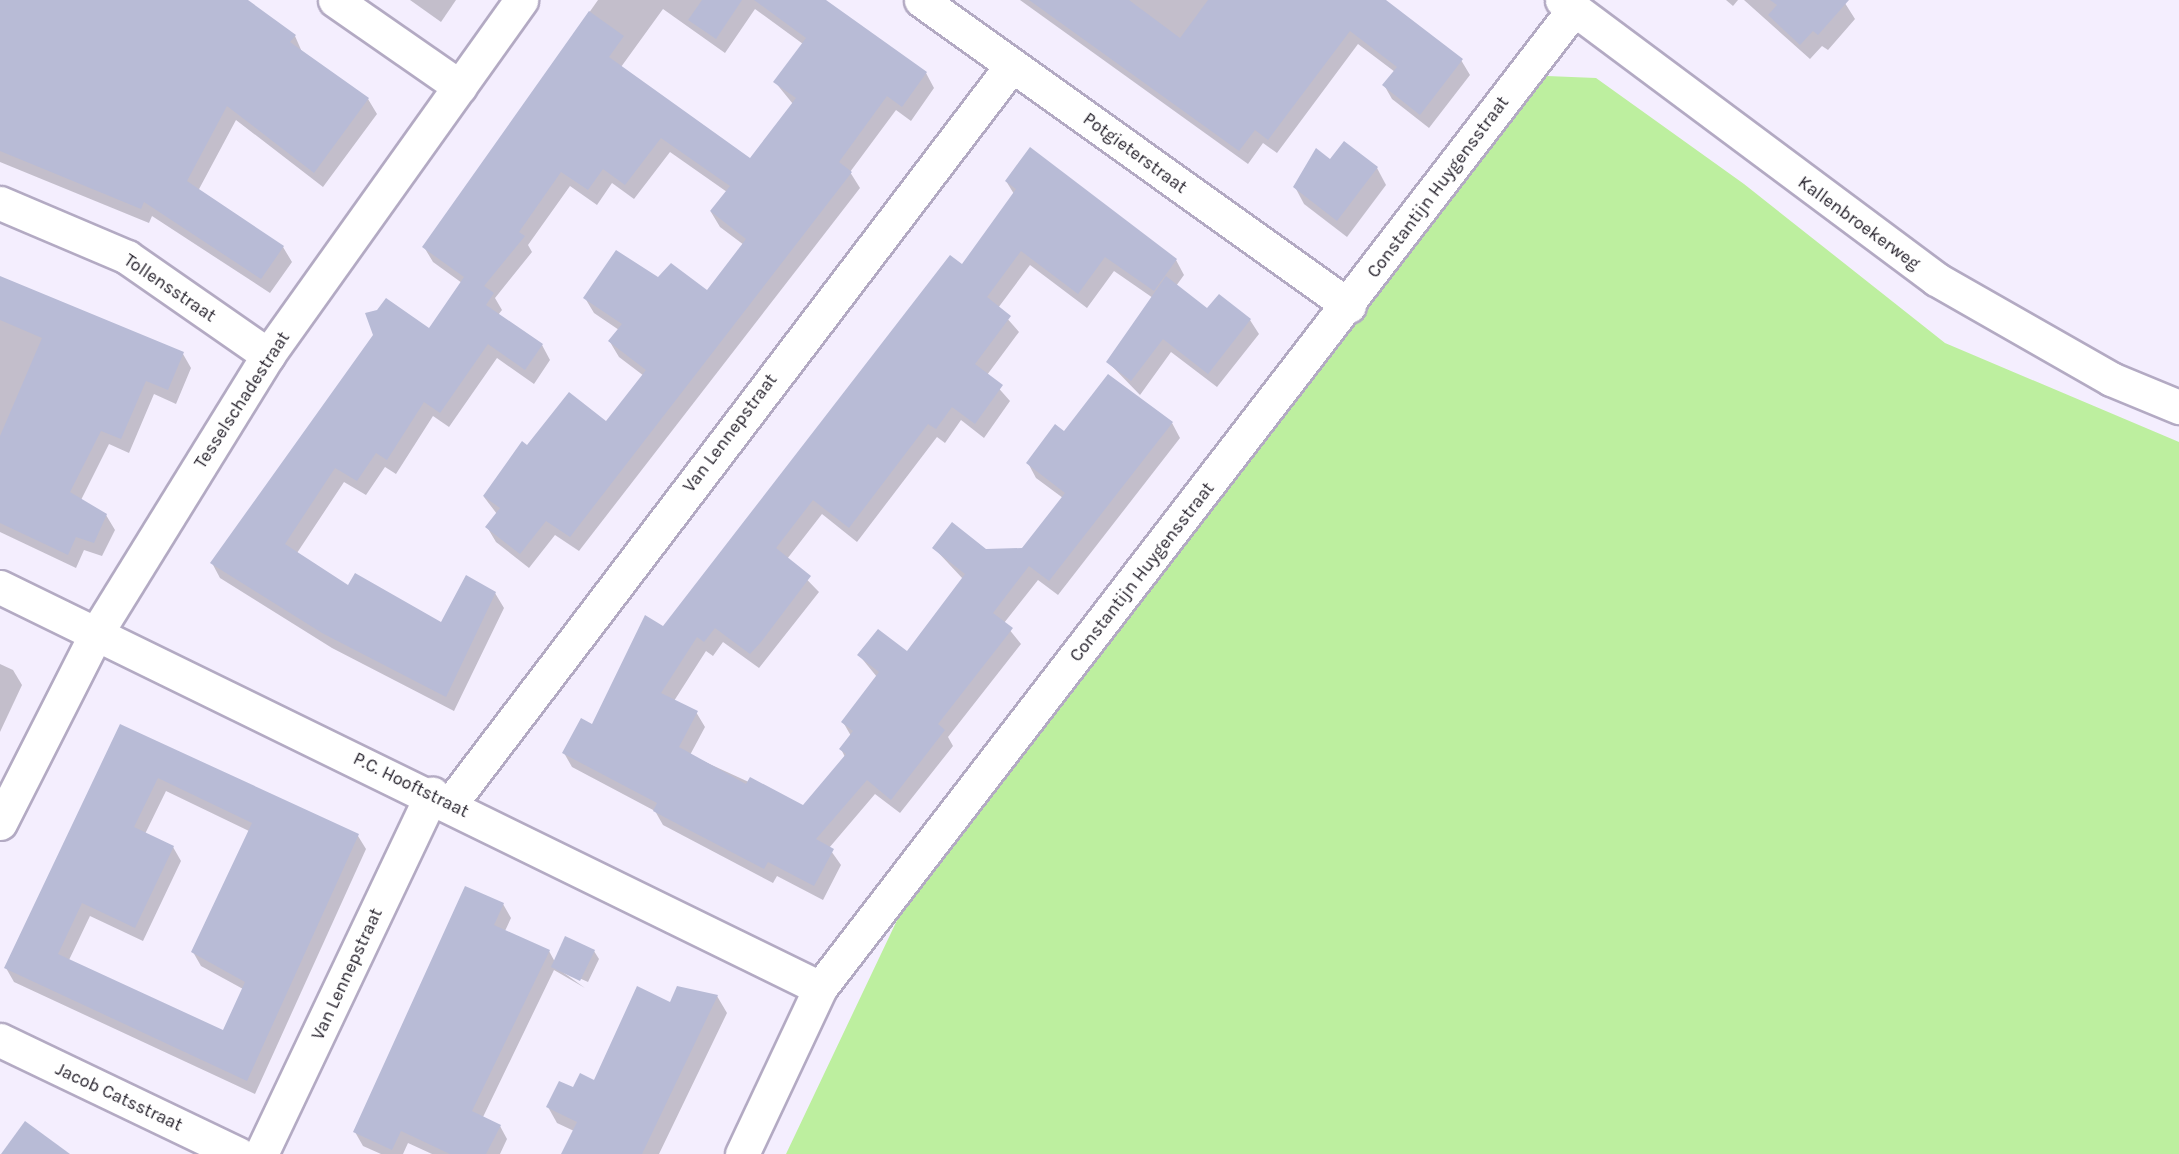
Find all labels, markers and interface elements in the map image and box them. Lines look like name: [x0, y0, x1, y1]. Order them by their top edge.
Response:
street label: Constantijn Huygensstraat: [1363, 92, 1513, 282]
street label: Potgieterstraat: [1079, 108, 1191, 198]
street label: Kallenbroekerweg: [1794, 171, 1924, 275]
street label: Tollensstraat: [120, 249, 220, 327]
street label: Tesselschadestraat: [190, 328, 294, 472]
street label: Van Lennepstraat: [678, 369, 782, 497]
street label: Constantijn Huygensstraat: [1065, 478, 1219, 666]
street label: P.C. Hooftstraat: [350, 748, 472, 822]
street label: Van Lennepstraat: [307, 905, 387, 1043]
street label: Jacob Catsstraat: [52, 1058, 186, 1136]

